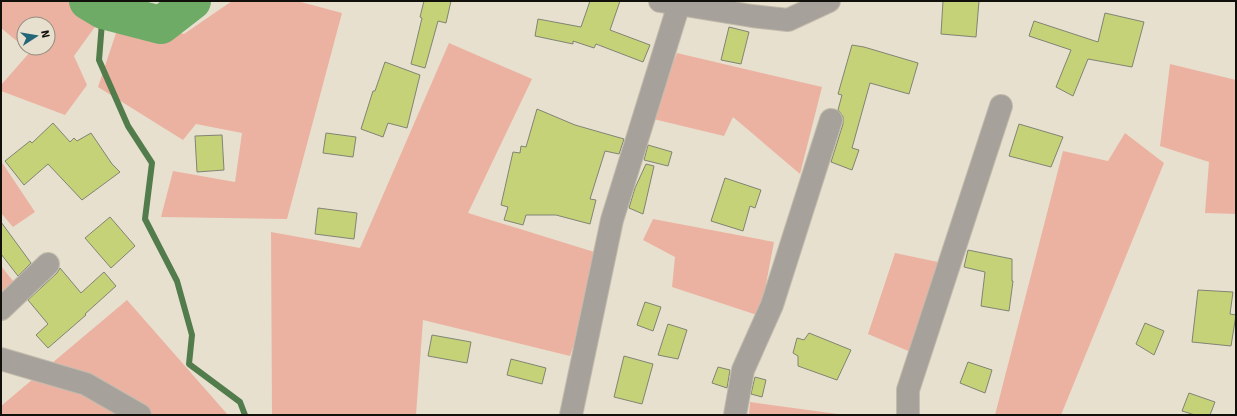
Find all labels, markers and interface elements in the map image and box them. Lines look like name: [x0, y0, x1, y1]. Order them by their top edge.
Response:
north arrow: [16, 16, 56, 56]
text: N: [38, 29, 52, 39]

